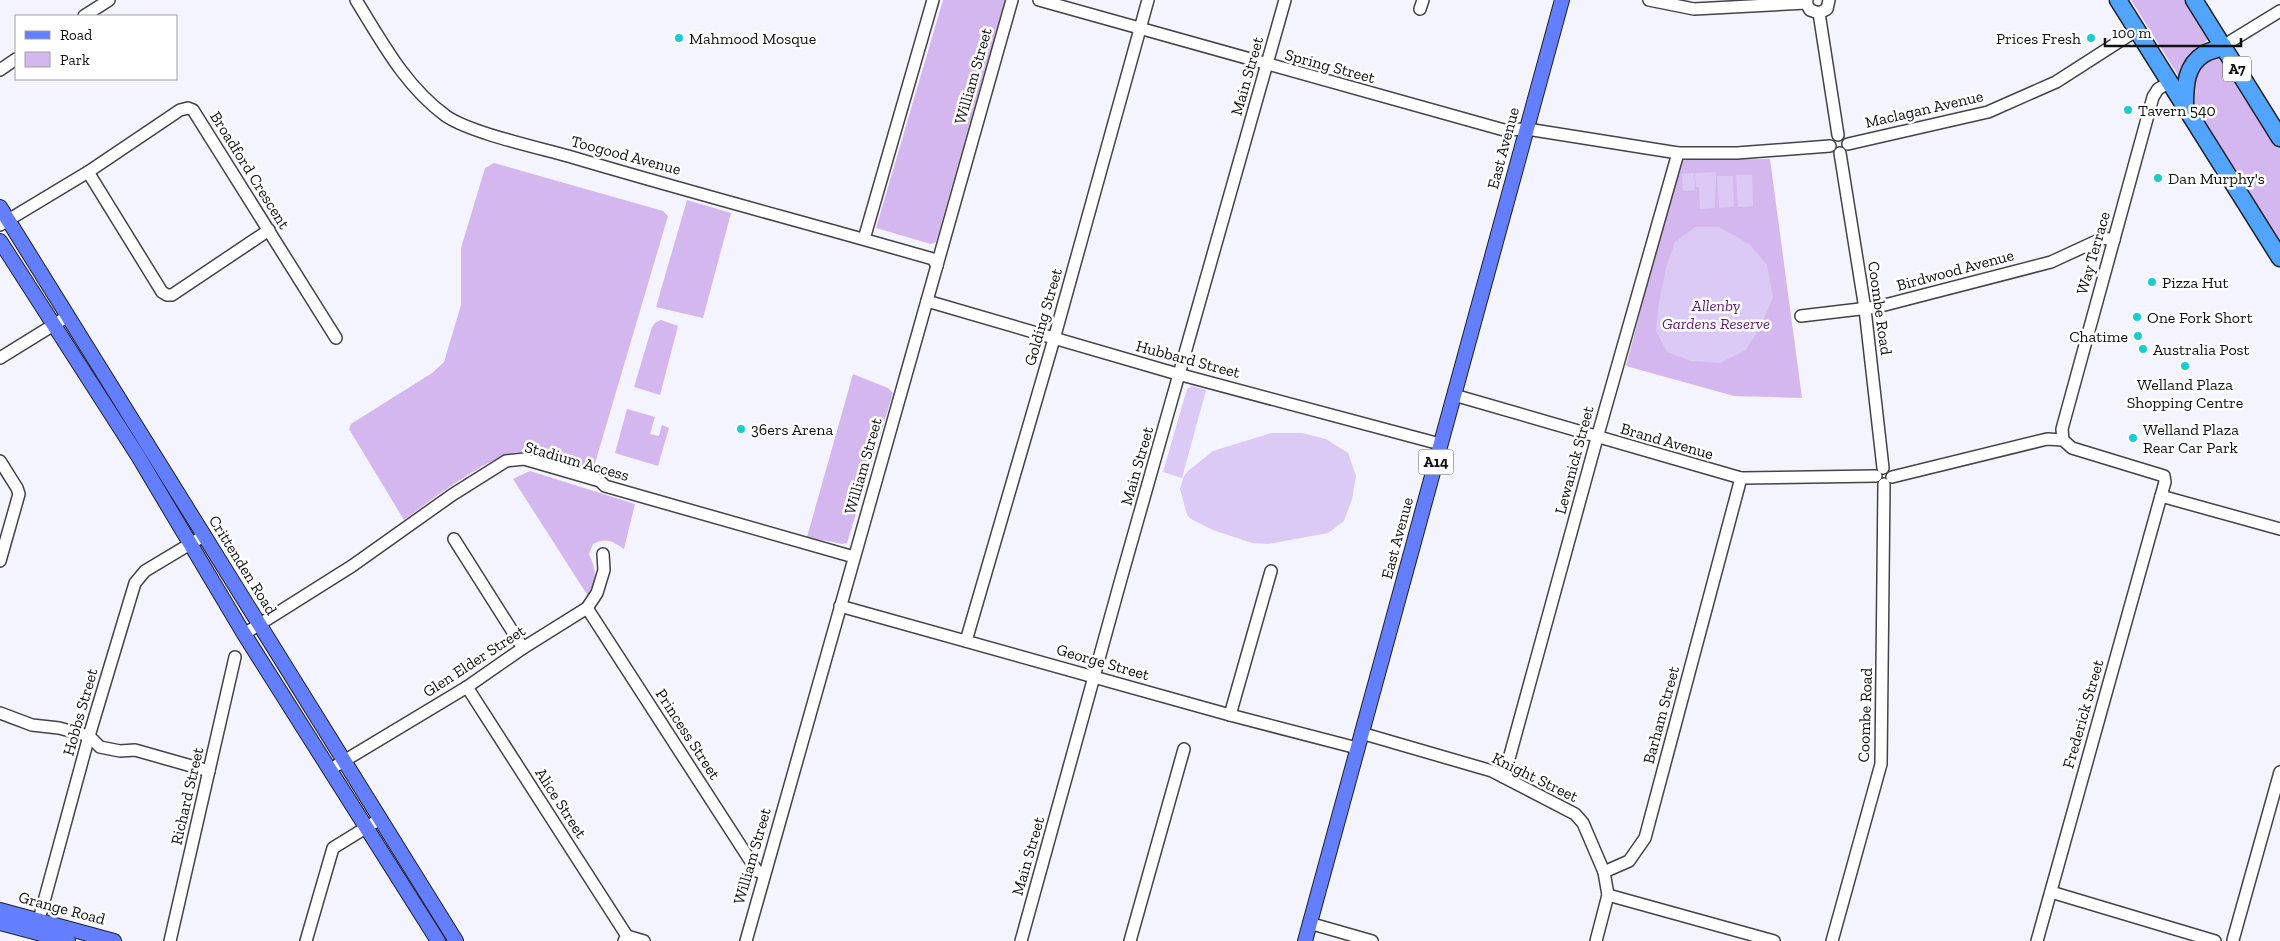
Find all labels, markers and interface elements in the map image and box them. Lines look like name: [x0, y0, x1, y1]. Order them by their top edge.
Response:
legend: [15, 15, 178, 80]
scale bar: [2105, 15, 2241, 47]
text: 100 m: [2112, 24, 2151, 42]
text: Road: [60, 26, 93, 44]
street label: William Street: [950, 26, 996, 126]
place label: Mahmood Mosque: [689, 29, 816, 48]
place label: Prices Fresh: [1996, 29, 2081, 48]
marker: Mahmood Mosque: [673, 32, 685, 44]
marker: Prices Fresh: [2085, 32, 2097, 44]
street label: Main Street: [1227, 34, 1267, 118]
street label: Spring Street: [1283, 45, 1377, 87]
text: Park: [60, 51, 90, 69]
road number: A7: [2223, 56, 2251, 82]
street label: Maclagan Avenue: [1863, 86, 1985, 132]
place label: Tavern 540: [2138, 101, 2216, 120]
marker: Tavern 540: [2122, 104, 2134, 116]
street label: East Avenue: [1483, 105, 1523, 191]
street label: Broadford Crescent: [206, 108, 294, 232]
street label: Toogood Avenue: [569, 131, 683, 179]
place label: Dan Murphy's: [2168, 169, 2265, 188]
marker: Dan Murphy's: [2152, 172, 2164, 184]
street label: Way Terrace: [2072, 209, 2114, 297]
street label: Birdwood Avenue: [1894, 245, 2016, 295]
street label: Coombe Road: [1864, 260, 1896, 356]
street label: Golding Street: [1020, 266, 1066, 368]
place label: Pizza Hut: [2162, 273, 2229, 292]
marker: Pizza Hut: [2146, 276, 2158, 288]
park label: Allenby Gardens Reserve: [1662, 296, 1770, 333]
place label: One Fork Short: [2147, 308, 2253, 327]
marker: One Fork Short: [2131, 311, 2143, 323]
place label: Chatime: [2069, 327, 2128, 346]
marker: Chatime: [2132, 330, 2144, 342]
street label: Hubbard Street: [1134, 336, 1242, 382]
place label: Australia Post: [2153, 340, 2250, 359]
marker: Australia Post: [2137, 343, 2149, 355]
marker: Welland Plaza Shopping Centre: [2179, 360, 2191, 372]
place label: Welland Plaza Shopping Centre: [2127, 375, 2243, 412]
street label: Lewanick Street: [1550, 404, 1598, 516]
street label: William Street: [840, 416, 886, 516]
street label: Brand Avenue: [1618, 419, 1716, 463]
place label: 36ers Arena: [751, 420, 833, 439]
place label: Welland Plaza Rear Car Park: [2143, 420, 2239, 457]
marker: 36ers Arena: [735, 423, 747, 435]
street label: Main Street: [1117, 424, 1157, 508]
marker: Welland Plaza Rear Car Park: [2127, 432, 2139, 444]
street label: Stadium Access: [523, 437, 631, 485]
road number: A14: [1418, 450, 1454, 474]
street label: East Avenue: [1377, 495, 1417, 581]
street label: Crittenden Road: [205, 512, 281, 618]
street label: Glen Elder Street: [419, 621, 529, 701]
street label: George Street: [1054, 640, 1152, 684]
street label: Frederick Street: [2058, 657, 2108, 771]
street label: Barham Street: [1639, 664, 1683, 766]
street label: Hobbs Street: [58, 666, 102, 758]
street label: Coombe Road: [1854, 667, 1876, 763]
street label: Princess Street: [652, 685, 724, 783]
street label: Richard Street: [167, 745, 207, 847]
street label: Knight Street: [1489, 748, 1581, 806]
street label: Alice Street: [531, 764, 591, 842]
street label: William Street: [729, 806, 775, 906]
street label: Main Street: [1008, 814, 1048, 898]
street label: Grange Road: [17, 887, 108, 929]

